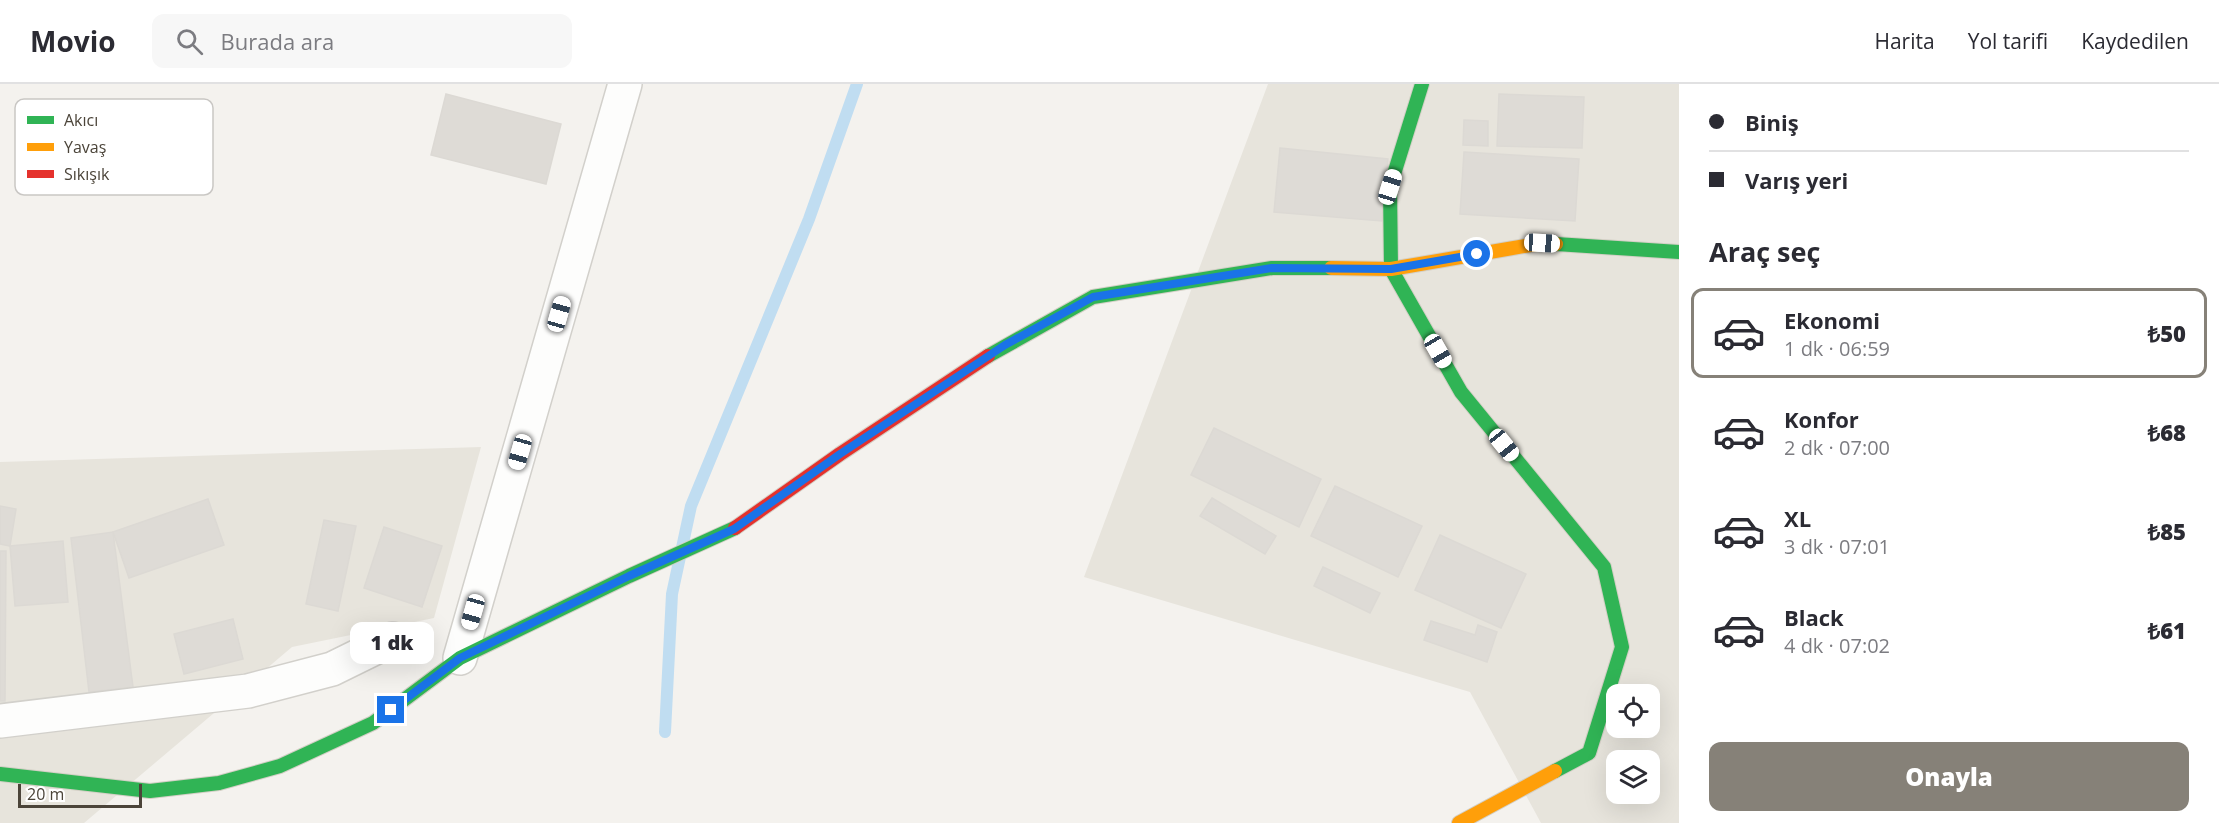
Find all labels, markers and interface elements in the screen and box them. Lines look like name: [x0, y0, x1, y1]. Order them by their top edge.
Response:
search box: [152, 14, 572, 68]
text: Movio: [30, 22, 116, 60]
icon: search: [173, 25, 206, 58]
text: Burada ara: [221, 26, 334, 56]
text: Harita: [1874, 27, 1935, 55]
text: Yol tarifi: [1968, 27, 2048, 55]
text: Kaydedilen: [2081, 27, 2189, 55]
legend: [15, 99, 213, 195]
text: Biniş: [1745, 107, 1799, 137]
text: Akıcı: [64, 109, 98, 131]
text: Yavaş: [64, 136, 106, 158]
text: Sıkışık: [64, 163, 110, 185]
text: Varış yeri: [1745, 165, 1848, 195]
car: [1376, 167, 1404, 207]
car: [1524, 233, 1560, 253]
text: Araç seç: [1709, 233, 1820, 270]
route start: [1463, 240, 1490, 267]
car: [545, 294, 573, 334]
text: Ekonomi: [1784, 305, 1880, 335]
icon: car: [1712, 306, 1766, 360]
text: ₺50: [2148, 318, 2186, 348]
car: [1421, 331, 1455, 371]
text: 1 dk · 06:59: [1784, 335, 1890, 362]
text: Konfor: [1784, 404, 1859, 434]
icon: car: [1712, 405, 1766, 459]
text: ₺68: [2148, 417, 2186, 447]
car: [1486, 425, 1522, 465]
car: [506, 432, 534, 472]
text: 2 dk · 07:00: [1784, 434, 1890, 461]
text: XL: [1784, 503, 1811, 533]
icon: car: [1712, 504, 1766, 558]
text: ₺85: [2148, 516, 2186, 546]
text: 3 dk · 07:01: [1784, 533, 1890, 560]
car: [459, 592, 487, 632]
text: Black: [1784, 602, 1844, 632]
icon: car: [1712, 603, 1766, 657]
text: ₺61: [2148, 615, 2186, 645]
callout: 1 dk: [349, 623, 433, 665]
text: 1 dk: [371, 629, 413, 656]
text: 4 dk · 07:02: [1784, 632, 1890, 659]
map controls: [1606, 684, 1660, 804]
button: locate: [1606, 684, 1660, 738]
route end: [377, 696, 404, 723]
button: Onayla: [1709, 742, 2189, 811]
button: layers: [1606, 750, 1660, 804]
scale bar: [18, 781, 142, 808]
text: 20 m: [27, 783, 64, 805]

